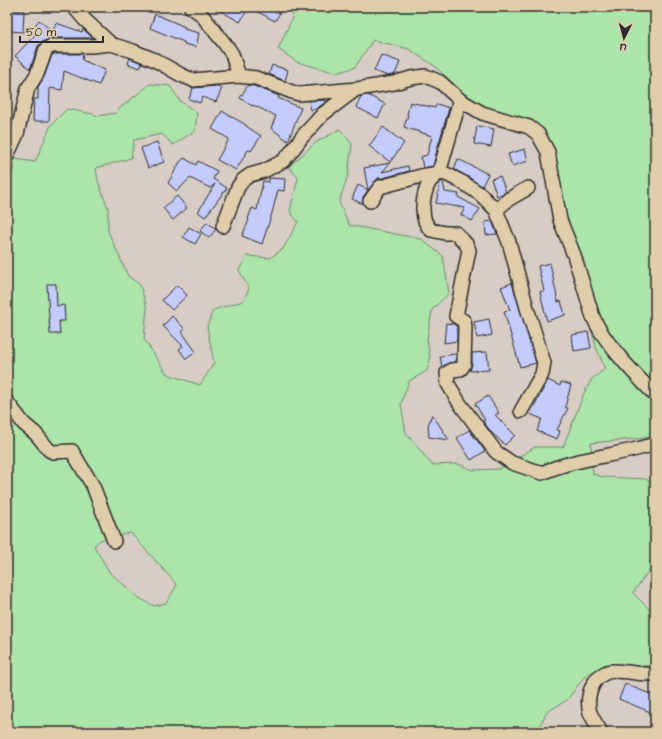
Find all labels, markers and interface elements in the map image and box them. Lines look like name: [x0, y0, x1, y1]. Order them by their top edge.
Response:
scale bar: [20, 18, 103, 44]
north arrow: [604, 18, 644, 58]
text: 50 m: [26, 24, 57, 41]
text: U: [619, 40, 628, 55]

